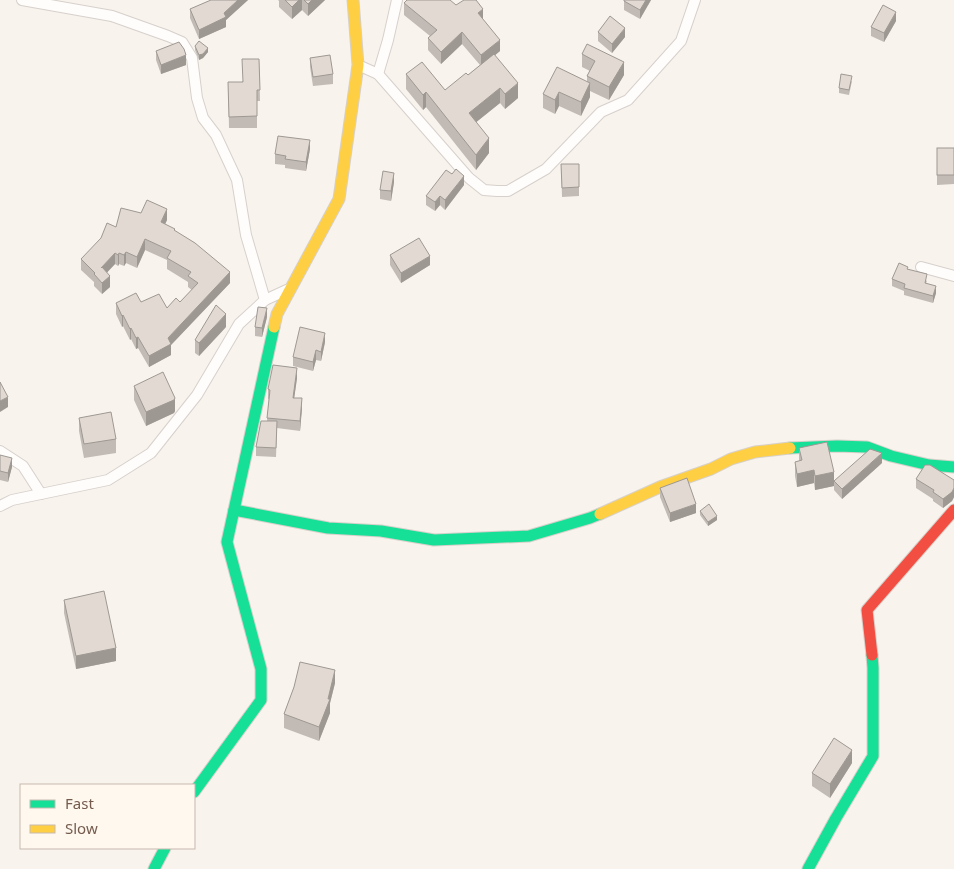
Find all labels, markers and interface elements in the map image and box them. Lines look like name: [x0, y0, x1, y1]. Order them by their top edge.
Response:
legend: [20, 784, 195, 849]
text: Fast: [65, 793, 94, 813]
text: Slow: [65, 818, 98, 838]

